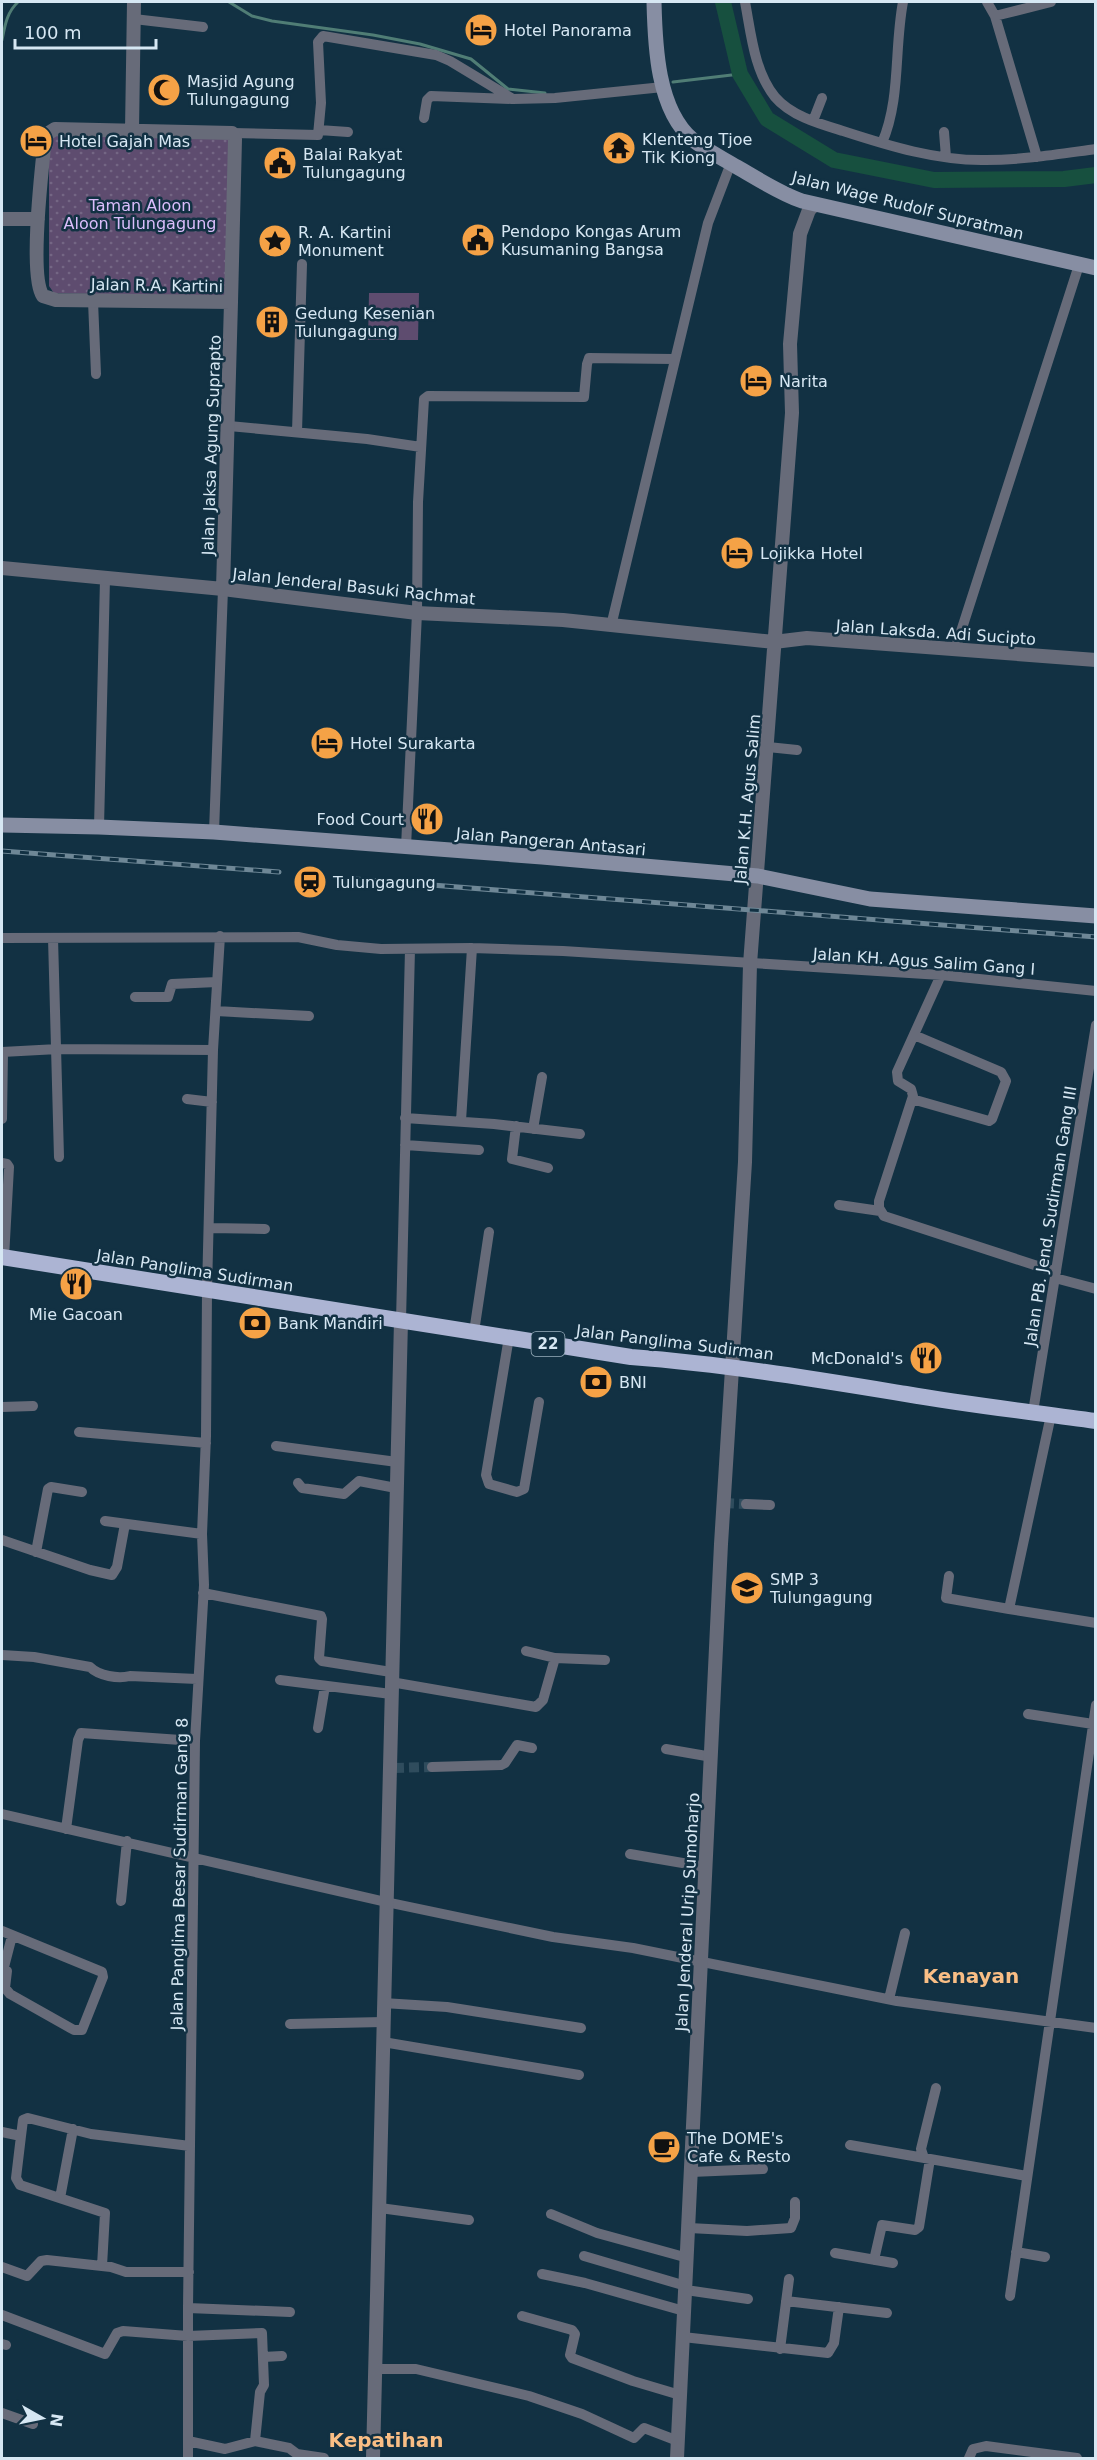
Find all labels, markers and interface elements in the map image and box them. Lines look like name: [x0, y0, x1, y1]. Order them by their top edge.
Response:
scale bar: [15, 12, 156, 50]
hotel icon: Hotel Panorama: [463, 12, 499, 48]
place label: Hotel Panorama: [504, 21, 632, 40]
text: 100 m: [24, 22, 82, 43]
mosque icon: Masjid Agung Tulungagung: [146, 72, 182, 108]
place label: Masjid Agung Tulungagung: [186, 72, 295, 109]
hotel icon: Hotel Gajah Mas: [18, 123, 54, 159]
temple icon: Klenteng Tjoe Tik Kiong: [601, 130, 637, 166]
place label: Klenteng Tjoe Tik Kiong: [641, 130, 752, 167]
place label: Hotel Gajah Mas: [59, 132, 190, 151]
public building icon: Balai Rakyat Tulungagung: [262, 145, 298, 181]
place label: Balai Rakyat Tulungagung: [302, 145, 406, 182]
street label: Jalan Wage Rudolf Supratman: [789, 167, 1026, 243]
park label: Taman Aloon Aloon Tulungagung: [64, 196, 216, 233]
public building icon: Pendopo Kongas Arum Kusumaning Bangsa: [460, 222, 496, 258]
place label: Pendopo Kongas Arum Kusumaning Bangsa: [501, 222, 681, 259]
place icon: R. A. Kartini Monument: [257, 223, 293, 259]
place label: R. A. Kartini Monument: [298, 223, 391, 260]
street label: Jalan R.A. Kartini: [90, 275, 223, 296]
building icon: Gedung Kesenian Tulungagung: [254, 304, 290, 340]
place label: Gedung Kesenian Tulungagung: [294, 304, 435, 341]
street label: Jalan Jaksa Agung Suprapto: [198, 334, 225, 557]
hotel icon: Narita: [738, 363, 774, 399]
place label: Narita: [779, 372, 828, 391]
hotel icon: Lojikka Hotel: [719, 535, 755, 571]
place label: Lojikka Hotel: [760, 544, 863, 563]
street label: Jalan Jenderal Basuki Rachmat: [231, 564, 476, 609]
street label: Jalan Laksda. Adi Sucipto: [834, 616, 1037, 649]
street label: Jalan K.H. Agus Salim: [731, 713, 764, 886]
hotel icon: Hotel Surakarta: [309, 725, 345, 761]
place label: Hotel Surakarta: [350, 734, 476, 753]
restaurant icon: Food Court: [409, 801, 445, 837]
place label: Food Court: [317, 810, 404, 829]
street label: Jalan Pangeran Antasari: [454, 824, 647, 859]
station icon: Tulungagung: [292, 864, 328, 900]
place label: Tulungagung: [332, 873, 436, 892]
street label: Jalan KH. Agus Salim Gang I: [811, 944, 1036, 979]
street label: Jalan PB. Jend. Sudirman Gang III: [1020, 1085, 1080, 1349]
street label: Jalan Panglima Sudirman: [94, 1245, 295, 1295]
restaurant icon: Mie Gacoan: [58, 1266, 94, 1302]
place label: Mie Gacoan: [29, 1305, 123, 1324]
bank icon: Bank Mandiri: [237, 1305, 273, 1341]
place label: Bank Mandiri: [278, 1314, 383, 1333]
street label: Jalan Panglima Sudirman: [574, 1321, 775, 1364]
road number: 22: [532, 1332, 564, 1356]
restaurant icon: McDonald's: [908, 1340, 944, 1376]
place label: McDonald's: [811, 1349, 903, 1368]
bank icon: BNI: [578, 1364, 614, 1400]
place label: BNI: [619, 1373, 647, 1392]
school or university icon: SMP 3 Tulungagung: [729, 1570, 765, 1606]
place label: SMP 3 Tulungagung: [769, 1570, 873, 1607]
street label: Jalan Panglima Besar Sudirman Gang 8: [167, 1718, 192, 2031]
street label: Jalan Jenderal Urip Sumoharjo: [672, 1792, 703, 2033]
district label: Kenayan: [923, 1964, 1019, 1988]
cafe icon: The DOME's Cafe & Resto: [646, 2129, 682, 2165]
place label: The DOME's Cafe & Resto: [686, 2129, 791, 2166]
north arrow: [12, 2388, 72, 2448]
text: N: [46, 2412, 67, 2428]
district label: Kepatihan: [329, 2428, 443, 2452]

